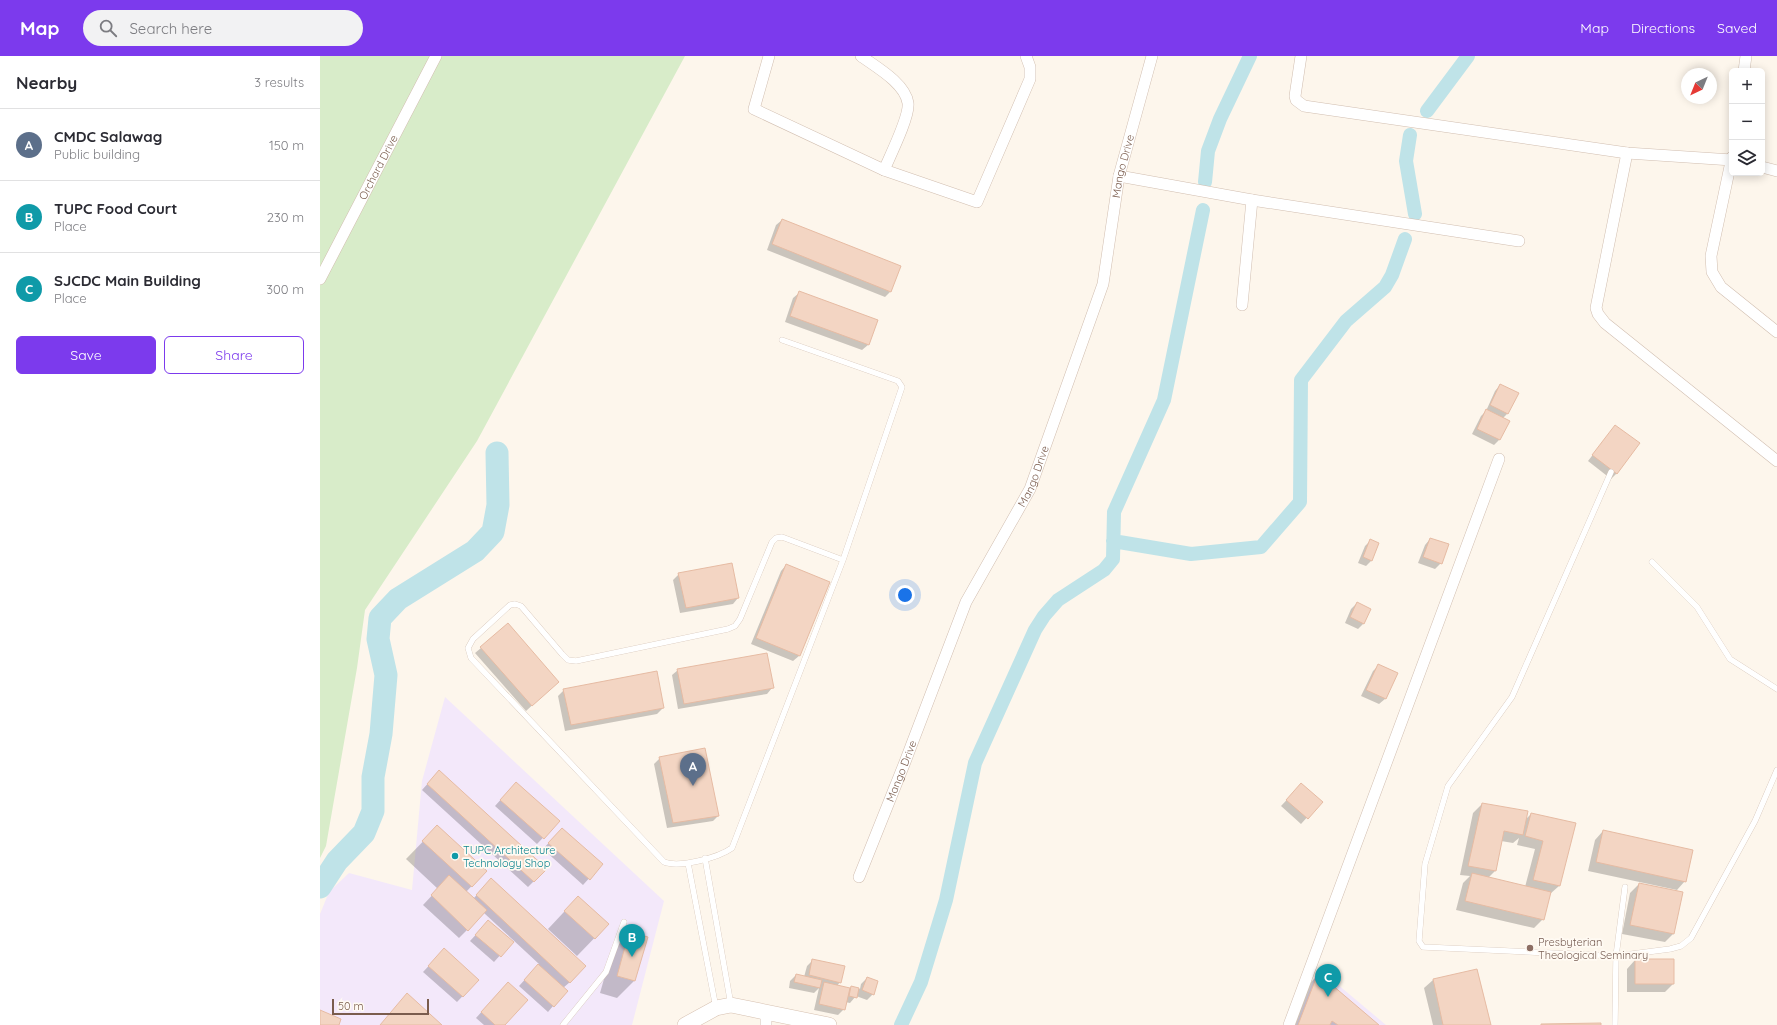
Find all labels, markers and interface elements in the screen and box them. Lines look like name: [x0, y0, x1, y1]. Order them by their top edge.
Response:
search box: [83, 10, 363, 46]
text: Map: [20, 16, 59, 40]
icon: search: [97, 17, 119, 39]
text: Search here: [129, 19, 212, 38]
text: Map: [1580, 19, 1609, 37]
text: Directions: [1631, 19, 1695, 37]
text: Saved: [1717, 19, 1757, 37]
north arrow: [1681, 68, 1717, 104]
map controls: [1729, 68, 1765, 176]
button: +: [1729, 68, 1765, 104]
text: Nearby: [16, 72, 77, 93]
text: 3 results: [254, 74, 304, 90]
button: −: [1729, 104, 1765, 140]
text: CMDC Salawag: [54, 127, 162, 146]
street label: Orchard Drive: [355, 132, 401, 202]
street label: Mango Drive: [1109, 133, 1137, 199]
text: A: [25, 137, 33, 153]
text: 150 m: [269, 137, 304, 153]
button: layers: [1729, 140, 1765, 176]
text: Public building: [54, 146, 140, 162]
text: TUPC Food Court: [54, 199, 177, 218]
text: B: [25, 209, 33, 225]
text: 230 m: [267, 209, 304, 225]
text: Place: [54, 218, 87, 234]
text: SJCDC Main Building: [54, 271, 201, 290]
text: C: [25, 281, 33, 297]
text: 300 m: [266, 281, 304, 297]
text: Place: [54, 290, 87, 306]
button: Save: [16, 336, 156, 374]
button: Share: [164, 336, 304, 374]
street label: Mango Drive: [1014, 444, 1052, 509]
your location: [895, 585, 915, 605]
street label: Mango Drive: [883, 738, 920, 804]
pin: A: [680, 753, 706, 786]
place label: TUPC Architecture Technology Shop: [463, 843, 555, 870]
marker: TUPC Architecture Technology Shop: [450, 851, 460, 861]
pin: B: [619, 924, 645, 957]
place label: Presbyterian Theological Seminary: [1538, 935, 1648, 962]
marker: Presbyterian Theological Seminary: [1525, 943, 1535, 953]
pin: C: [1315, 964, 1341, 997]
scale bar: [332, 997, 429, 1016]
text: 50 m: [338, 999, 364, 1013]

